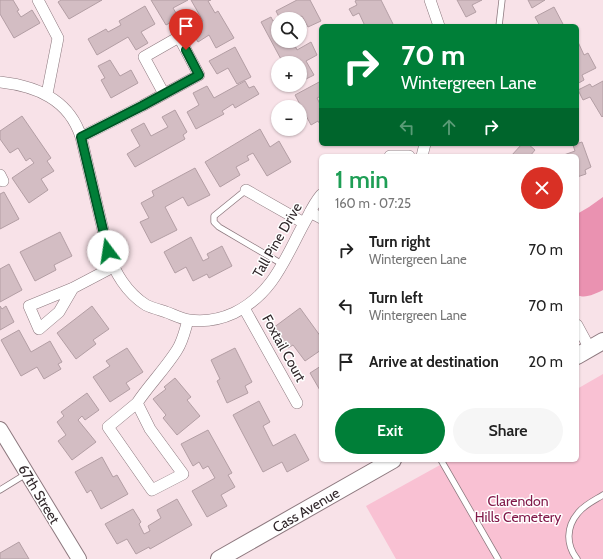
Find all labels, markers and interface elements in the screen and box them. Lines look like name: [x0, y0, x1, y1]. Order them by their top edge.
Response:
pin: [169, 9, 203, 50]
map controls: [271, 12, 307, 136]
button: search: [271, 12, 307, 48]
icon: arrive: [175, 15, 197, 37]
text: 70 m: [401, 38, 465, 72]
icon: right: [335, 40, 387, 92]
button: +: [271, 56, 307, 92]
text: Wintergreen Lane: [401, 72, 536, 94]
button: −: [271, 100, 307, 136]
icon: left: [396, 116, 418, 138]
icon: ahead: [438, 116, 460, 138]
icon: right: [480, 116, 502, 138]
text: 1 min: [335, 165, 389, 194]
button: close: [521, 167, 563, 209]
text: 160 m · 07:25: [335, 195, 411, 211]
street label: Tall Pine Drive: [248, 199, 306, 281]
position arrow: [87, 230, 129, 272]
text: Turn right: [369, 233, 430, 251]
icon: right: [335, 239, 357, 261]
text: 70 m: [529, 241, 563, 259]
text: Wintergreen Lane: [369, 251, 467, 267]
text: Turn left: [369, 289, 423, 307]
icon: left: [335, 295, 357, 317]
text: 70 m: [529, 297, 563, 315]
text: Wintergreen Lane: [369, 307, 467, 323]
street label: Foxtail Court: [258, 311, 310, 385]
icon: arrive: [335, 351, 357, 373]
text: Arrive at destination: [369, 353, 499, 371]
text: 20 m: [528, 353, 563, 371]
button: Exit: [335, 408, 445, 454]
button: Share: [453, 408, 563, 454]
street label: 67th Street: [14, 461, 64, 527]
street label: Cass Avenue: [269, 484, 343, 536]
park label: Clarendon Hills Cemetery: [475, 492, 561, 526]

